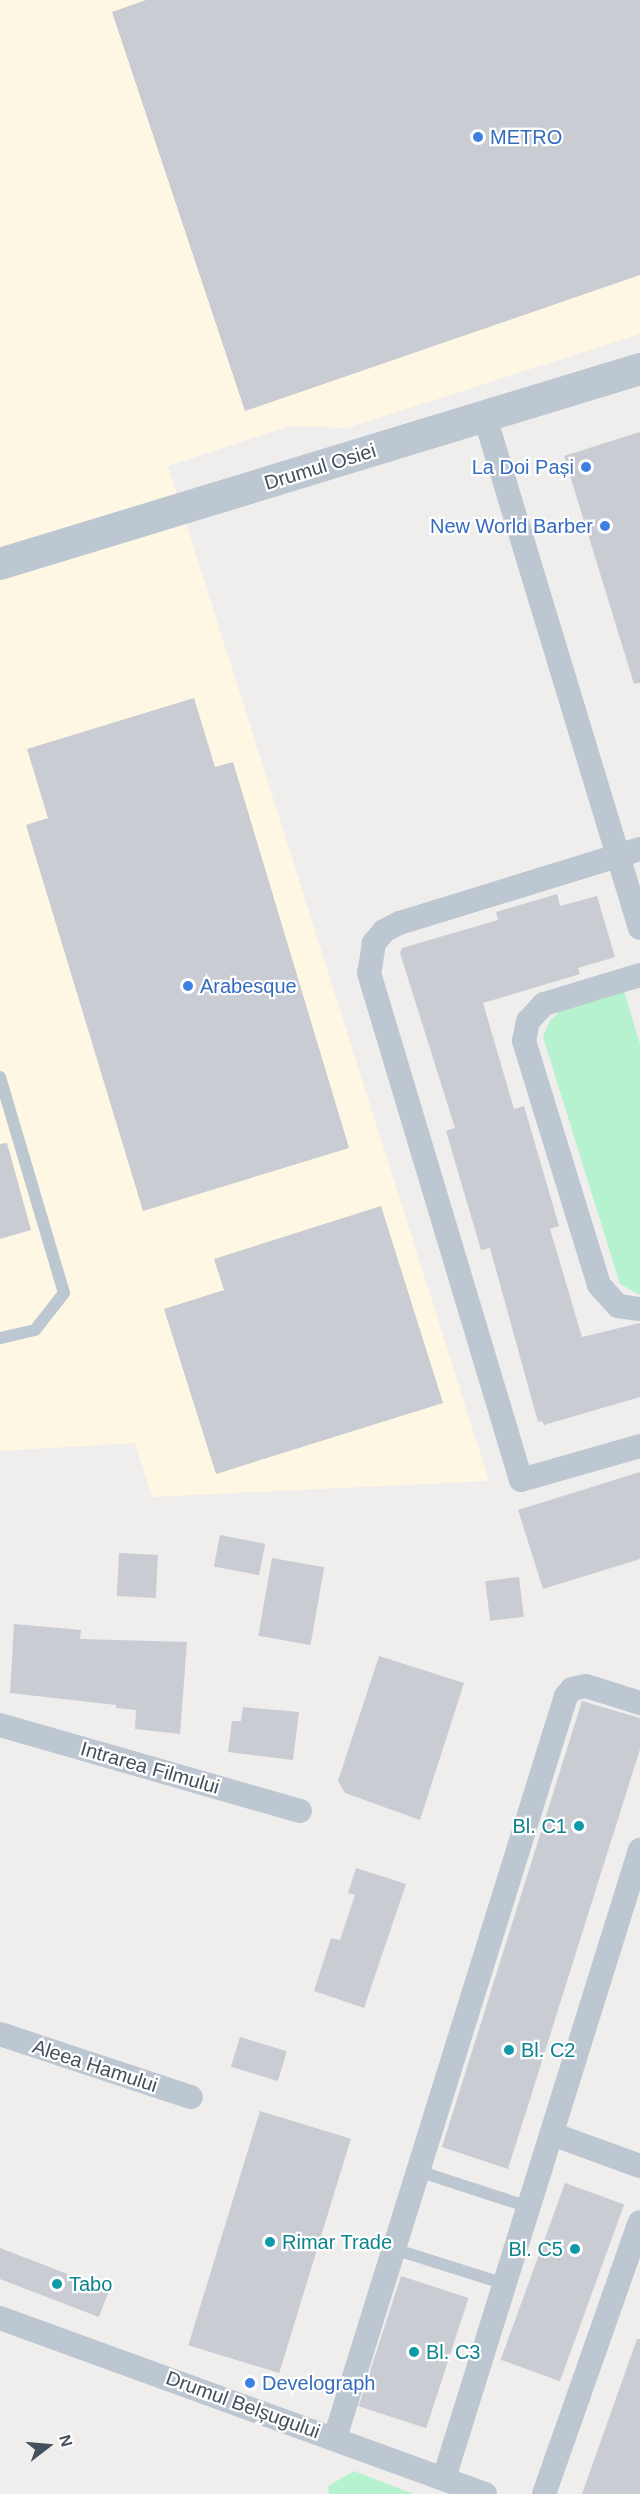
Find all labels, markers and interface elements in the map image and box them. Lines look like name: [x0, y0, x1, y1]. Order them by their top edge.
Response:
place label: METRO: [490, 125, 562, 149]
marker: METRO: [471, 130, 485, 144]
street label: Drumul Osiei: [261, 439, 379, 495]
place label: La Doi Pași: [472, 455, 574, 479]
marker: La Doi Pași: [579, 460, 593, 474]
place label: New World Barber: [430, 514, 593, 538]
marker: New World Barber: [598, 519, 612, 533]
place label: Arabesque: [200, 974, 297, 998]
marker: Arabesque: [181, 979, 195, 993]
street label: Intrarea Filmului: [78, 1737, 222, 1799]
place label: Bl. C1: [513, 1814, 567, 1838]
marker: Bl. C1: [572, 1819, 586, 1833]
street label: Aleea Hamului: [29, 2034, 161, 2098]
place label: Bl. C2: [521, 2038, 575, 2062]
marker: Bl. C2: [502, 2043, 516, 2057]
place label: Rimar Trade: [282, 2230, 392, 2254]
marker: Rimar Trade: [263, 2235, 277, 2249]
place label: Bl. C5: [509, 2237, 563, 2261]
marker: Bl. C5: [568, 2242, 582, 2256]
place label: Tabo: [69, 2272, 112, 2296]
marker: Tabo: [50, 2277, 64, 2291]
place label: Bl. C3: [426, 2340, 480, 2364]
marker: Bl. C3: [407, 2345, 421, 2359]
street label: Drumul Belșugului: [163, 2366, 323, 2444]
place label: Develograph: [262, 2371, 375, 2395]
marker: Develograph: [243, 2376, 257, 2390]
north arrow: [18, 2416, 78, 2476]
text: N: [56, 2433, 76, 2449]

